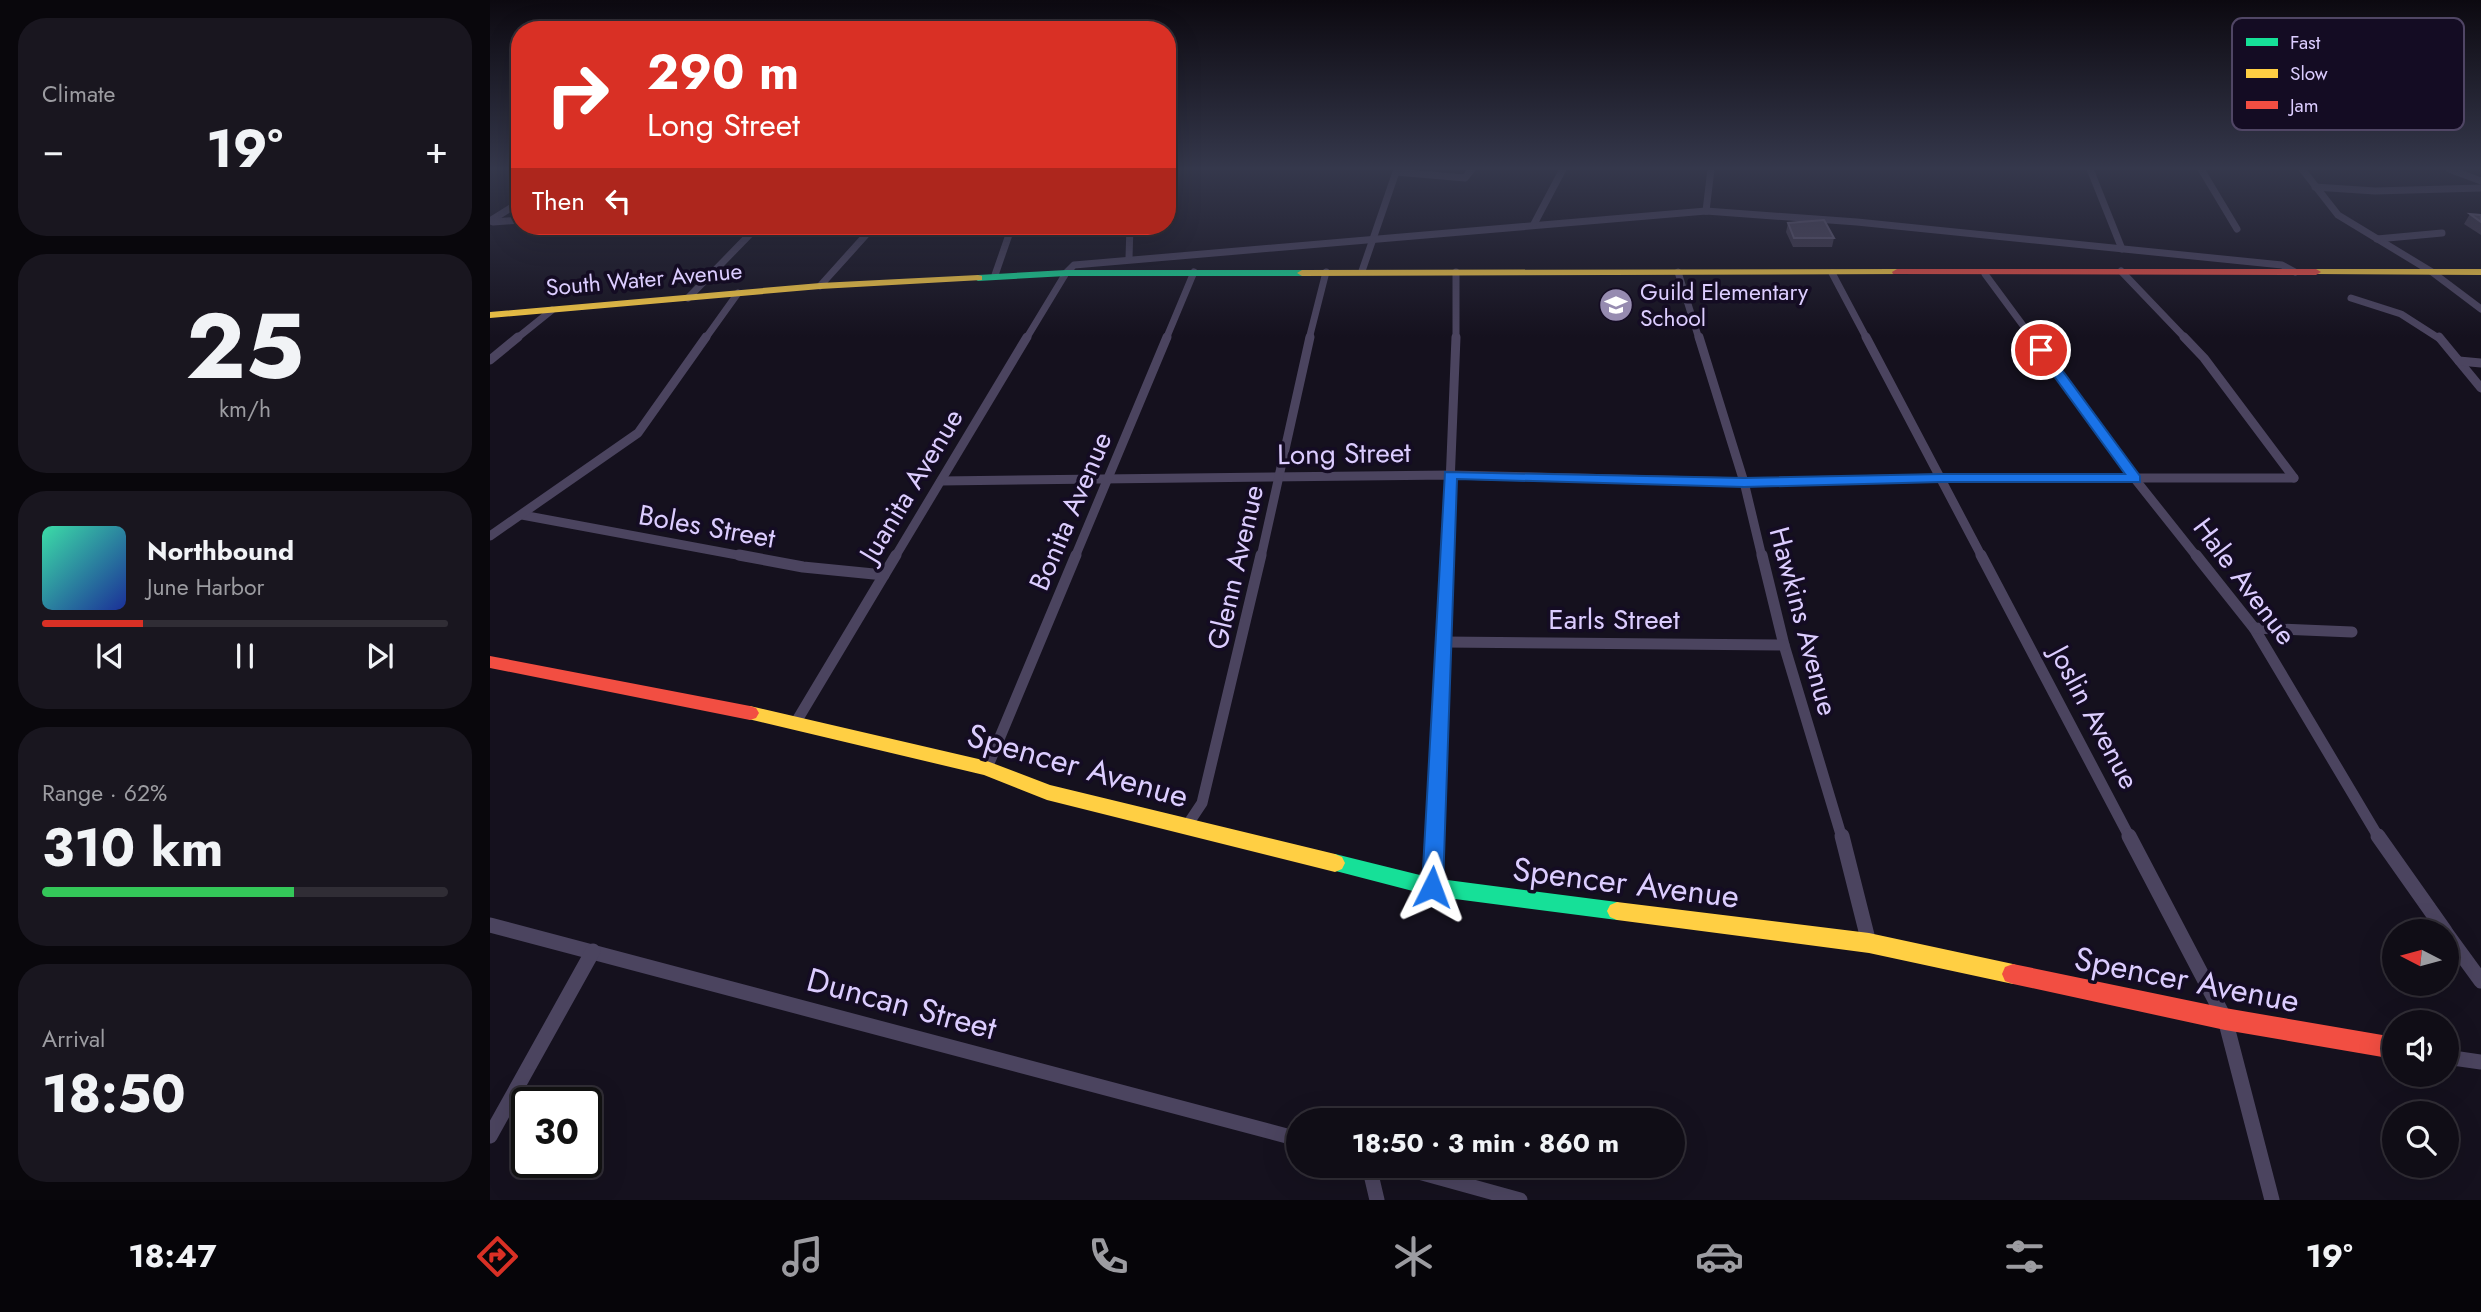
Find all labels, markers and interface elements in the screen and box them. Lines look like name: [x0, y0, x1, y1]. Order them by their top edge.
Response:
legend: [2232, 18, 2464, 130]
text: Fast: [2290, 29, 2321, 56]
text: 290 m: [647, 37, 799, 107]
icon: right: [532, 49, 623, 140]
text: Slow: [2290, 60, 2328, 87]
text: Climate: [42, 77, 115, 111]
text: Jam: [2287, 92, 2319, 119]
text: Long Street: [647, 102, 800, 148]
text: 19°: [206, 111, 283, 187]
text: −: [42, 122, 64, 177]
text: +: [425, 122, 448, 177]
text: Then: [532, 182, 585, 220]
icon: left: [599, 182, 637, 220]
street label: South Water Avenue: [544, 253, 744, 305]
place label: Guild Elementary School: [1640, 275, 1809, 335]
text: 25: [186, 281, 304, 412]
school or university icon: Guild Elementary School: [1597, 286, 1635, 324]
pin: [2011, 320, 2071, 380]
icon: arrive: [2022, 331, 2060, 369]
text: km/h: [219, 392, 271, 426]
street label: Juanita Avenue: [847, 401, 973, 573]
street label: Bonita Avenue: [1019, 426, 1122, 597]
street label: Long Street: [1277, 432, 1412, 475]
street label: Glenn Avenue: [1197, 481, 1274, 653]
street label: Boles Street: [635, 494, 779, 559]
street label: Hale Avenue: [2183, 509, 2306, 654]
street label: Hawkins Avenue: [1759, 522, 1848, 720]
text: Northbound: [147, 532, 294, 570]
text: June Harbor: [147, 570, 264, 604]
street label: Earls Street: [1548, 599, 1680, 640]
street label: Joslin Avenue: [2038, 635, 2150, 796]
icon: previous: [91, 637, 129, 675]
icon: pause: [226, 637, 264, 675]
icon: next: [361, 637, 399, 675]
street label: Spencer Avenue: [962, 711, 1194, 819]
text: Range · 62%: [42, 776, 167, 810]
text: 310 km: [42, 810, 223, 886]
street label: Spencer Avenue: [1510, 845, 1742, 920]
position arrow: [1395, 850, 1469, 924]
north arrow: [2382, 919, 2459, 996]
map controls: [2382, 919, 2459, 1178]
street label: Spencer Avenue: [2071, 935, 2303, 1024]
street label: Duncan Street: [802, 956, 1002, 1051]
button: sound: [2382, 1010, 2459, 1087]
text: Arrival: [42, 1022, 105, 1056]
text: 18:50: [42, 1056, 186, 1132]
speed limit sign: 30: [511, 1087, 602, 1178]
button: search: [2382, 1101, 2459, 1178]
text: 18:50 · 3 min · 860 m: [1352, 1124, 1619, 1162]
icon: directions: [473, 1232, 522, 1281]
icon: music: [778, 1232, 827, 1281]
icon: phone: [1084, 1232, 1133, 1281]
icon: climate: [1389, 1232, 1438, 1281]
icon: car: [1695, 1232, 1744, 1281]
icon: filters: [2000, 1232, 2049, 1281]
text: 18:47: [128, 1233, 217, 1279]
text: 19°: [2306, 1233, 2353, 1279]

